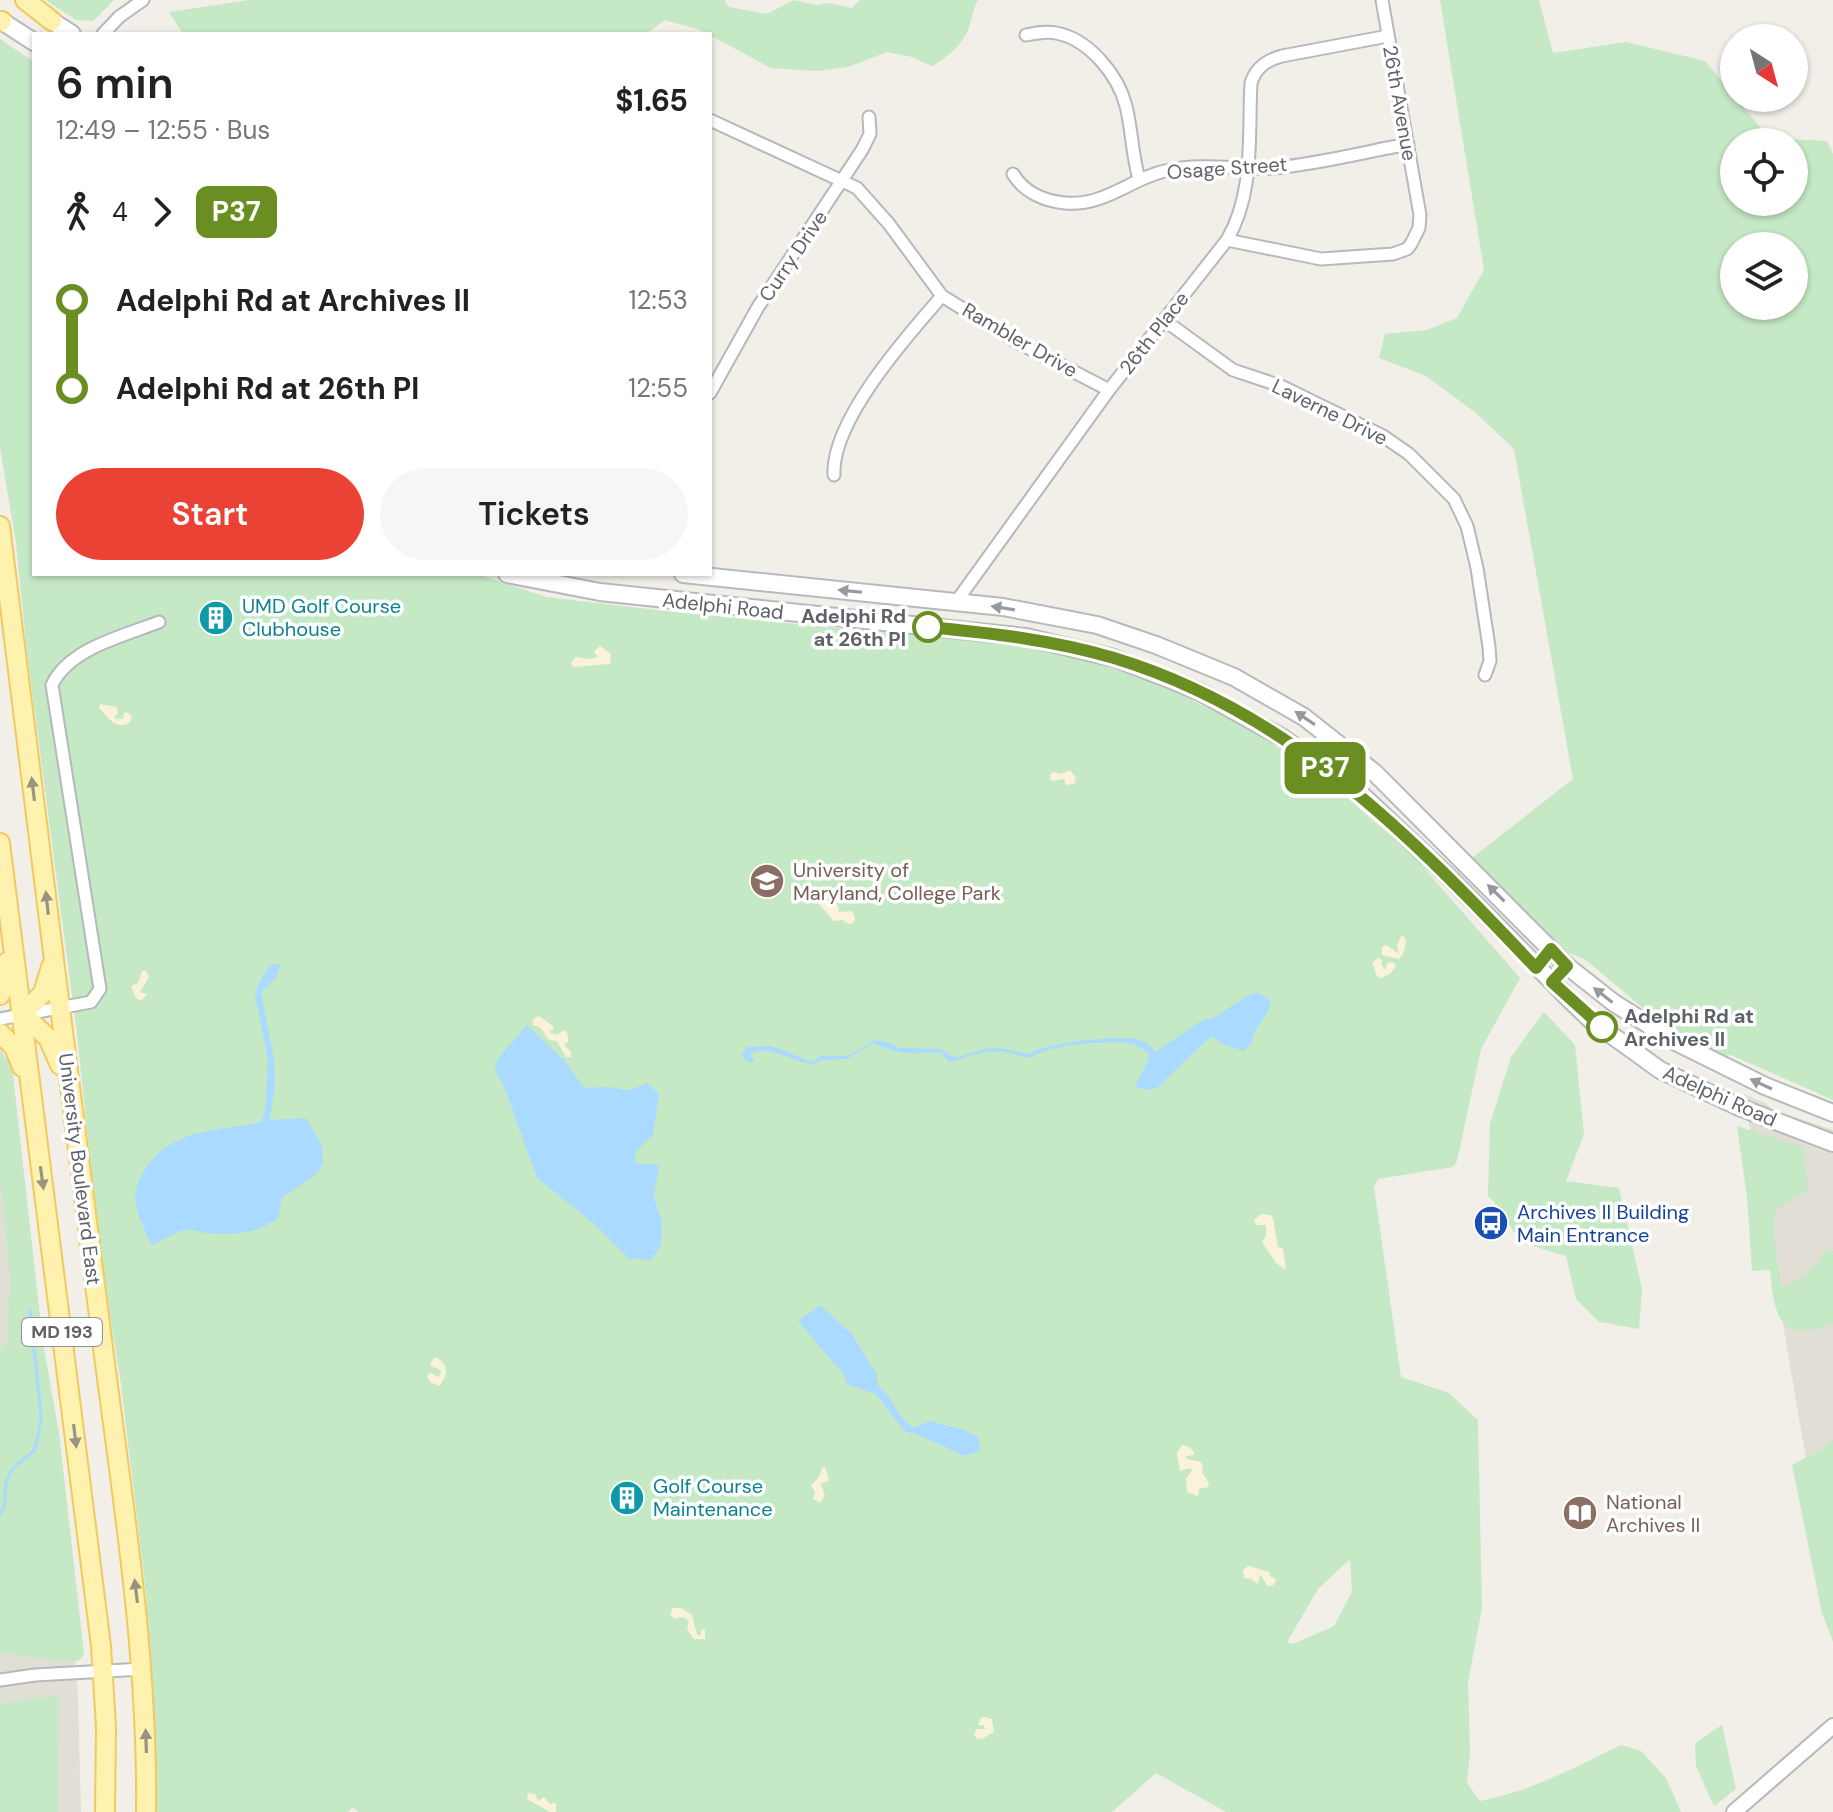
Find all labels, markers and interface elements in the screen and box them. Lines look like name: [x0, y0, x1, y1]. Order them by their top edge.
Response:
north arrow: [1720, 24, 1808, 112]
map controls: [1720, 24, 1808, 320]
street label: 26th Avenue: [1377, 43, 1423, 163]
text: 6 min: [56, 54, 174, 112]
text: $1.65: [615, 81, 688, 120]
text: 12:49 – 12:55 · Bus: [56, 113, 270, 147]
button: locate: [1720, 128, 1808, 216]
street label: Osage Street: [1166, 151, 1288, 185]
icon: walk: [56, 190, 100, 234]
icon: forward: [140, 190, 184, 234]
text: P37: [212, 193, 261, 230]
text: 4: [112, 195, 128, 229]
street label: Curry Drive: [753, 205, 833, 307]
button: layers: [1720, 232, 1808, 320]
text: Adelphi Rd at Archives II: [116, 281, 470, 320]
text: 12:53: [628, 283, 688, 317]
street label: 26th Place: [1113, 286, 1195, 380]
street label: Rambler Drive: [958, 297, 1082, 383]
text: Adelphi Rd at 26th Pl: [116, 369, 419, 408]
text: 12:55: [628, 371, 688, 405]
street label: Laverne Drive: [1268, 373, 1392, 451]
button: Start: [56, 468, 364, 560]
button: Tickets: [380, 468, 688, 560]
one-way arrow: [837, 585, 862, 598]
street label: Adelphi Road: [661, 587, 785, 625]
place label: UMD Golf Course Clubhouse: [242, 593, 401, 642]
building icon: UMD Golf Course Clubhouse: [197, 599, 235, 637]
one-way arrow: [990, 601, 1015, 613]
place label: Adelphi Rd at 26th Pl: [801, 603, 906, 652]
marker: Adelphi Rd at 26th Pl: [913, 612, 943, 642]
one-way arrow: [1294, 711, 1315, 726]
line badge: P37: [1279, 742, 1371, 794]
text: P37: [1301, 749, 1349, 786]
one-way arrow: [27, 776, 40, 801]
place label: University of Maryland, College Park: [793, 857, 1001, 906]
school or university icon: University of Maryland, College Park: [748, 862, 786, 900]
one-way arrow: [1487, 885, 1506, 903]
one-way arrow: [41, 891, 54, 916]
one-way arrow: [1593, 987, 1613, 1003]
place label: Adelphi Rd at Archives II: [1624, 1003, 1754, 1052]
marker: Adelphi Rd at Archives II: [1587, 1012, 1617, 1042]
street label: University Boulevard East: [53, 1052, 107, 1287]
street label: Adelphi Road: [1659, 1059, 1781, 1133]
one-way arrow: [1749, 1077, 1772, 1091]
one-way arrow: [36, 1166, 49, 1191]
place label: Archives II Building Main Entrance: [1517, 1199, 1689, 1248]
bus stop icon: Archives II Building Main Entrance: [1472, 1204, 1510, 1242]
road number: MD 193: [22, 1318, 102, 1346]
one-way arrow: [69, 1424, 82, 1449]
place label: Golf Course Maintenance: [653, 1473, 773, 1522]
building icon: Golf Course Maintenance: [608, 1479, 646, 1517]
place label: National Archives II: [1606, 1489, 1700, 1538]
library icon: National Archives II: [1561, 1494, 1599, 1532]
one-way arrow: [129, 1579, 142, 1604]
one-way arrow: [140, 1728, 153, 1753]

